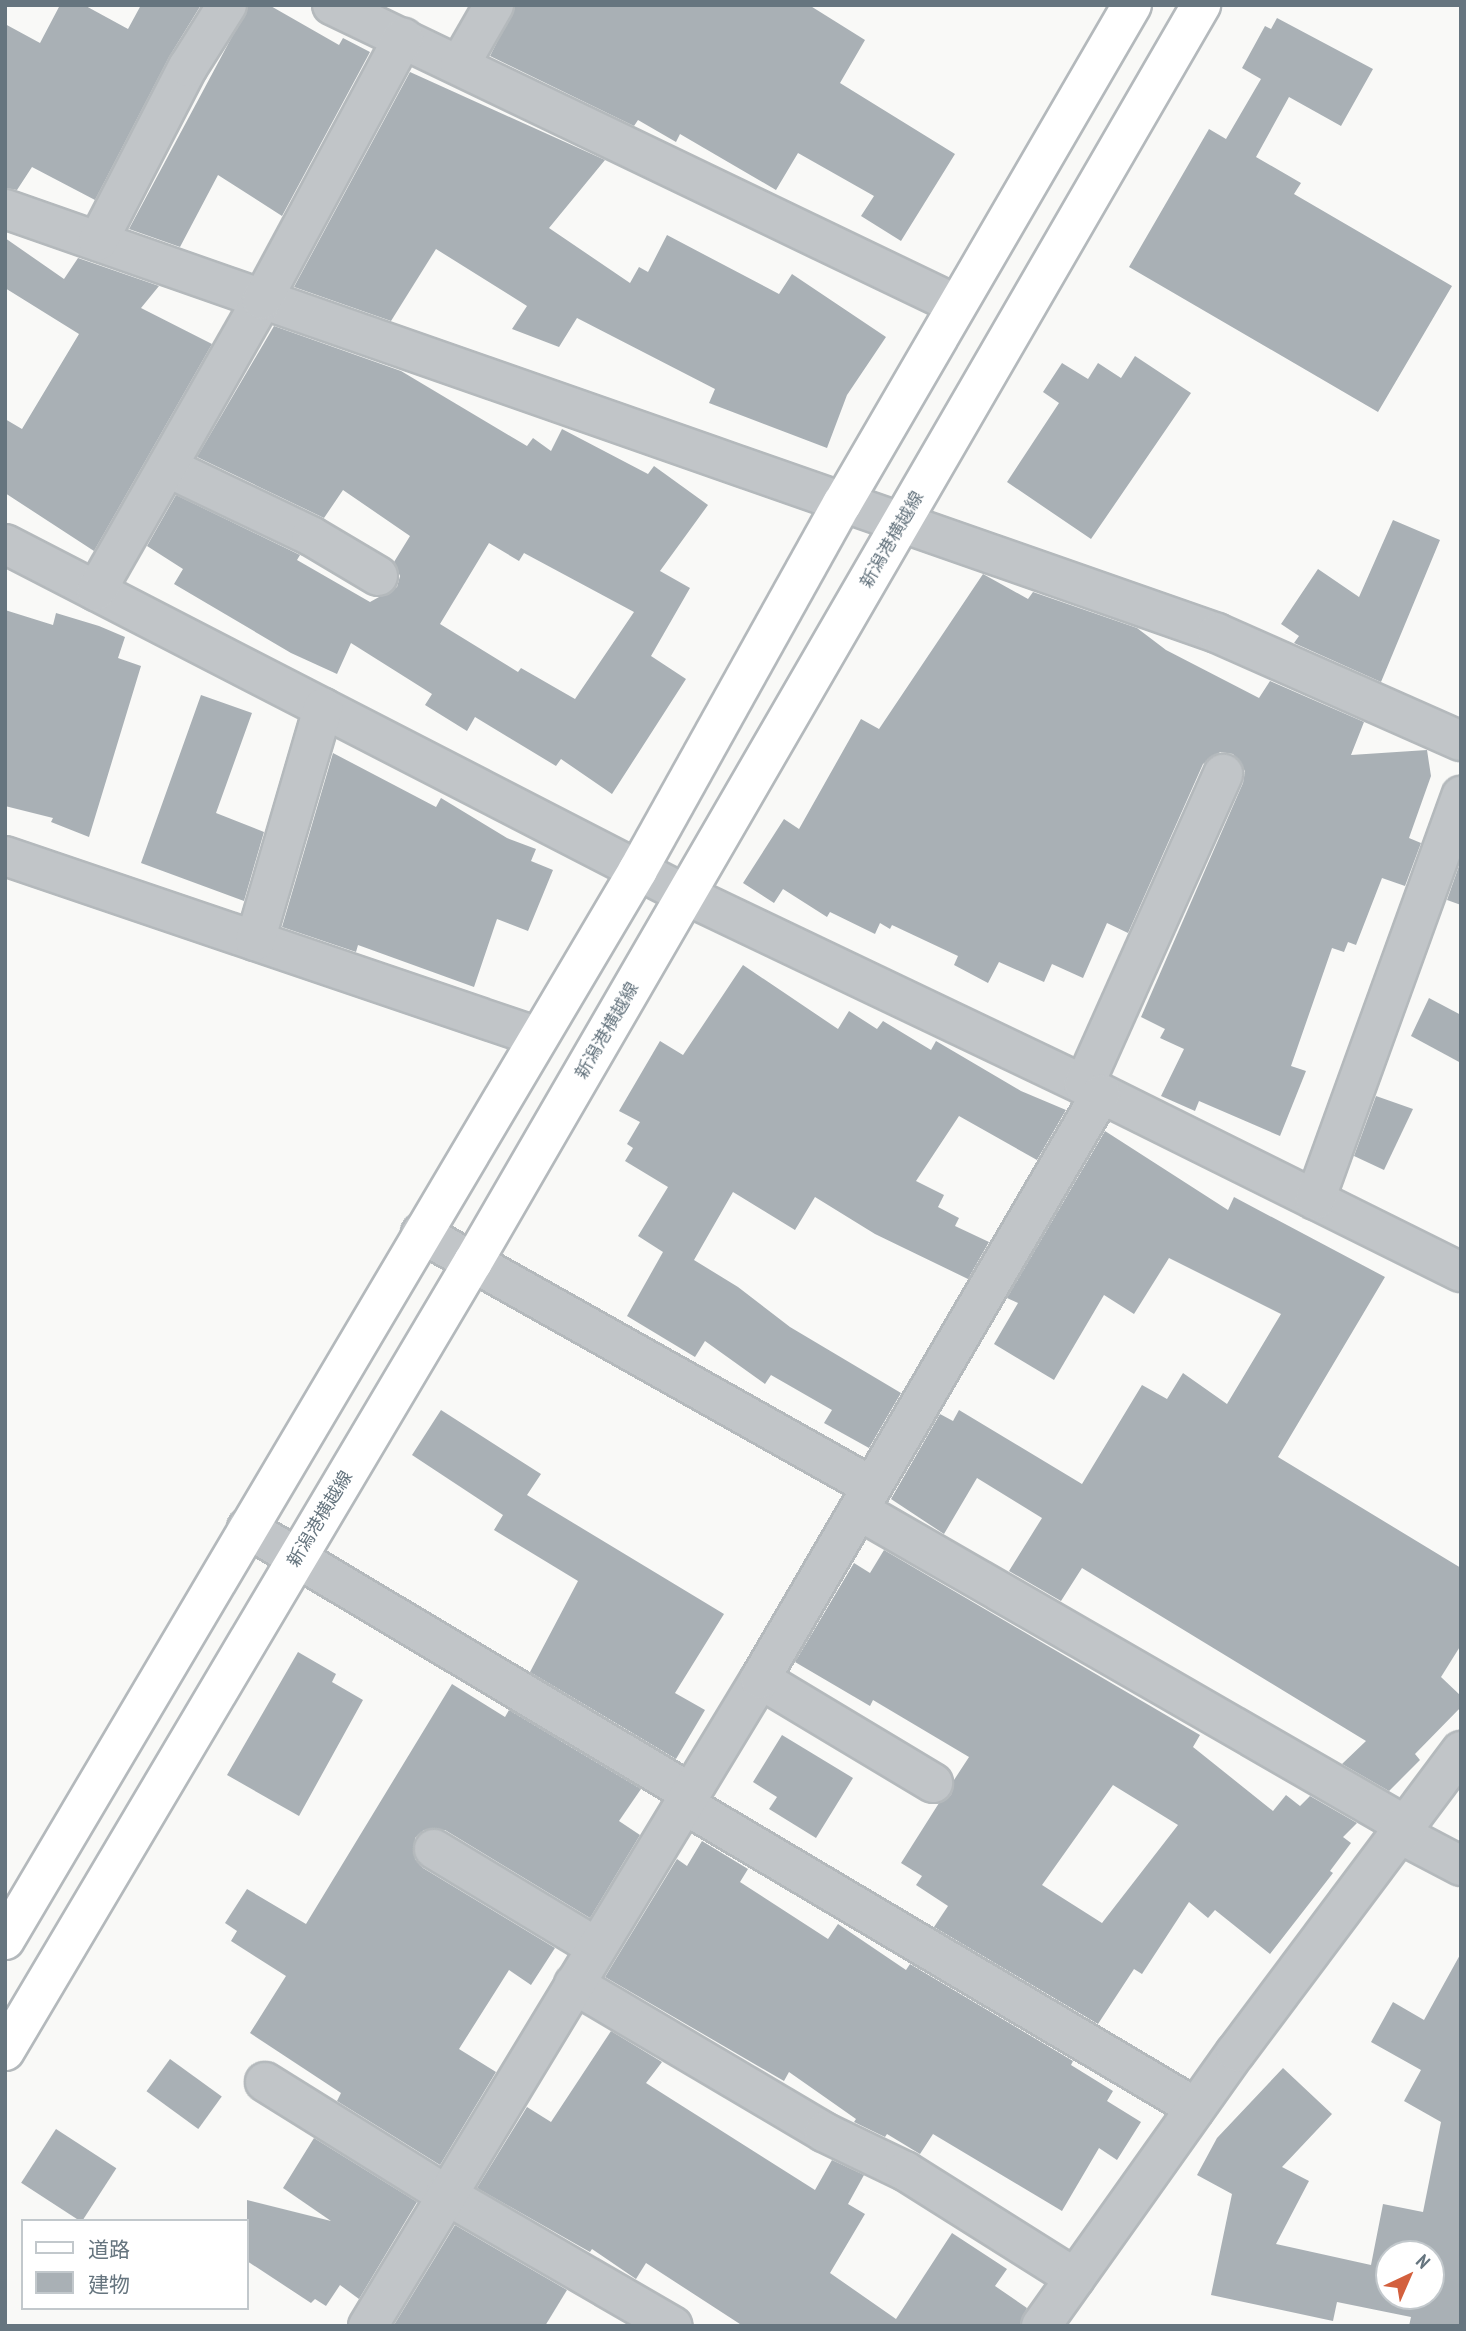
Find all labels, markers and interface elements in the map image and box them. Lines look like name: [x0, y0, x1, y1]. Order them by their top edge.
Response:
street label: 新潟港横越線: [856, 488, 928, 592]
street label: 新潟港横越線: [571, 979, 643, 1083]
street label: 新潟港横越線: [283, 1467, 357, 1571]
legend: [21, 2219, 248, 2310]
text: 道路: [88, 2236, 130, 2263]
north arrow: [1375, 2240, 1445, 2310]
text: N: [1411, 2249, 1435, 2274]
text: 建物: [88, 2271, 130, 2298]

